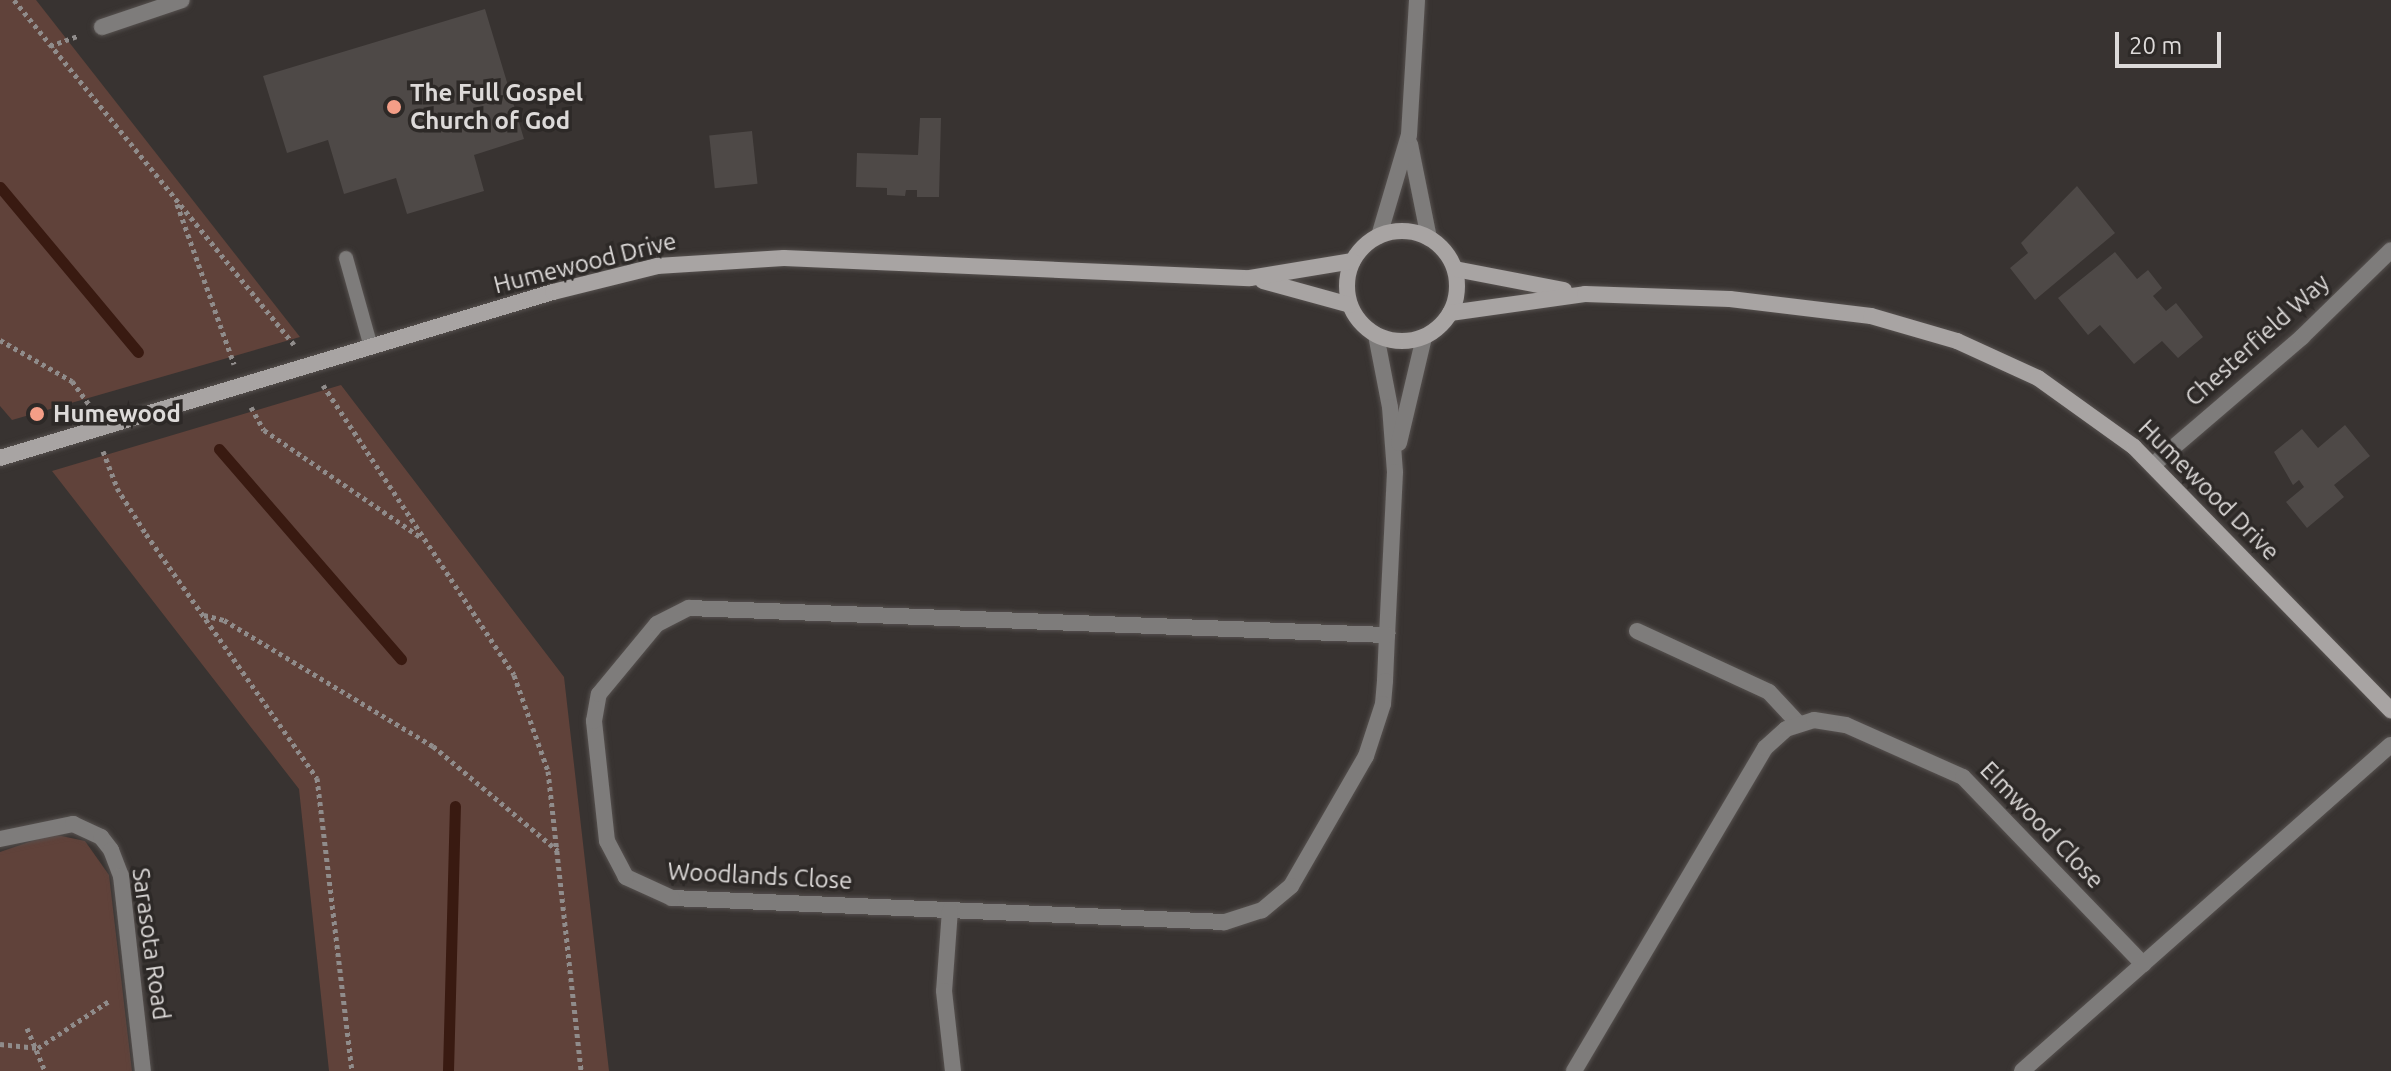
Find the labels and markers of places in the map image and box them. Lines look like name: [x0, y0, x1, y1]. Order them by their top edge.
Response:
place label: The Full Gospel Church of God: [410, 79, 583, 135]
marker: The Full Gospel Church of God: [385, 98, 403, 116]
place label: Humewood: [53, 400, 181, 428]
marker: Humewood: [28, 405, 46, 423]

